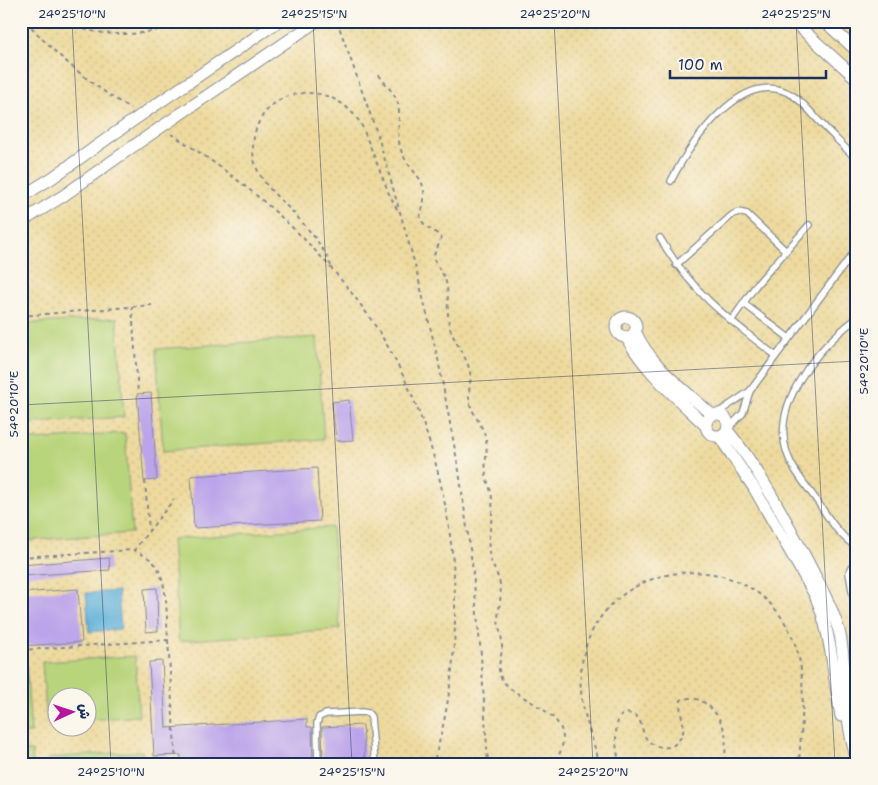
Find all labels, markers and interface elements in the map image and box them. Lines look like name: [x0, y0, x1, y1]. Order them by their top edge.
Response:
text: 24°25'10"N: [38, 6, 106, 22]
text: 24°25'15"N: [281, 6, 347, 22]
text: 24°25'20"N: [520, 6, 590, 22]
text: 24°25'25"N: [761, 6, 831, 22]
scale bar: [670, 48, 827, 80]
text: 100 m: [678, 55, 723, 75]
text: 54°20'10"E: [856, 328, 872, 394]
text: 54°20'10"E: [6, 371, 22, 437]
north arrow: [48, 688, 98, 738]
text: ش: [76, 703, 94, 719]
text: 24°25'10"N: [77, 764, 145, 780]
text: 24°25'15"N: [319, 764, 385, 780]
text: 24°25'20"N: [558, 764, 628, 780]

